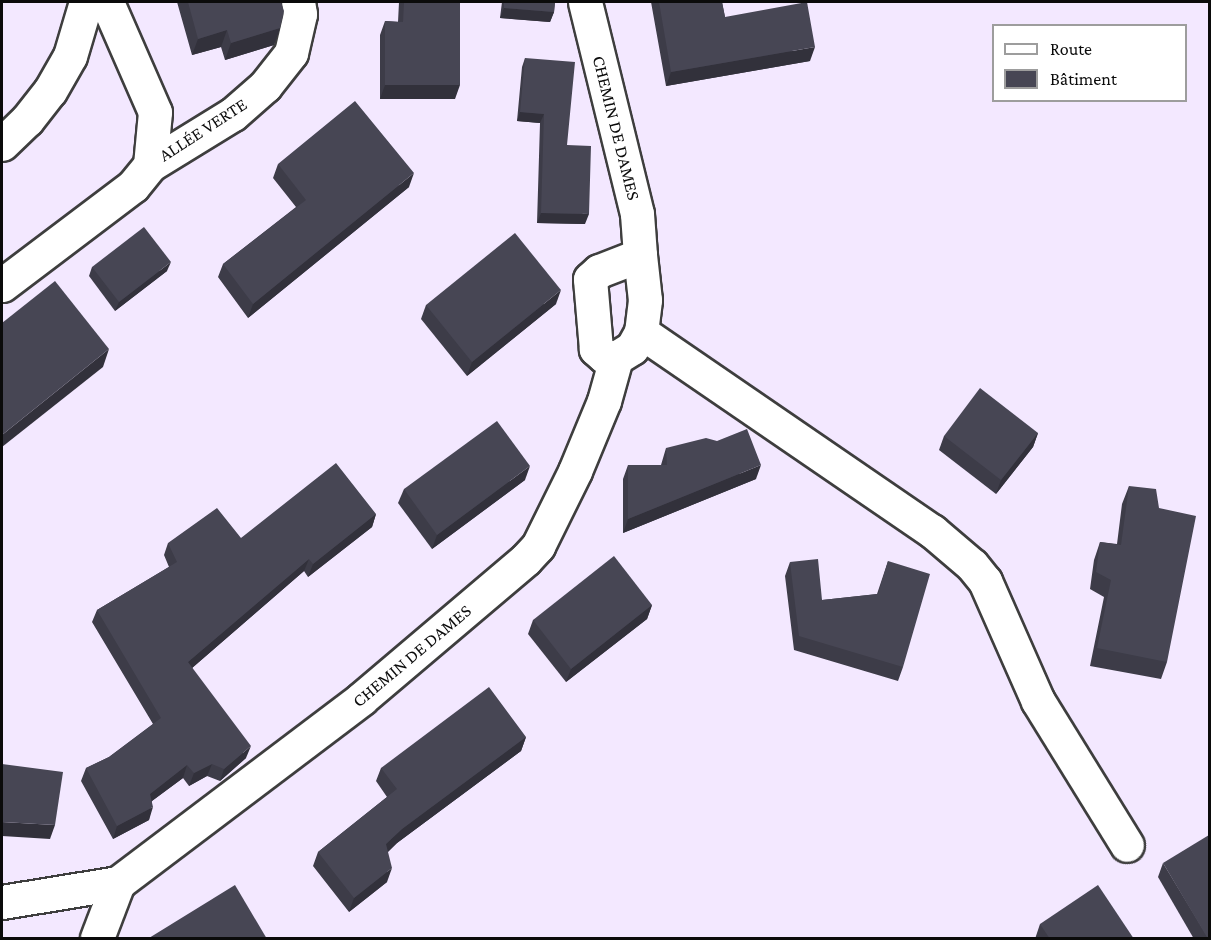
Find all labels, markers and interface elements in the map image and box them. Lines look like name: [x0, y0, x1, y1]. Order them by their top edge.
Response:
legend: [992, 24, 1187, 102]
text: Route: [1050, 39, 1092, 59]
street label: CHEMIN DE DAMES: [588, 53, 644, 203]
text: Bâtiment: [1050, 69, 1117, 89]
street label: ALLÉE VERTE: [155, 94, 251, 166]
street label: CHEMIN DE DAMES: [348, 600, 476, 712]

